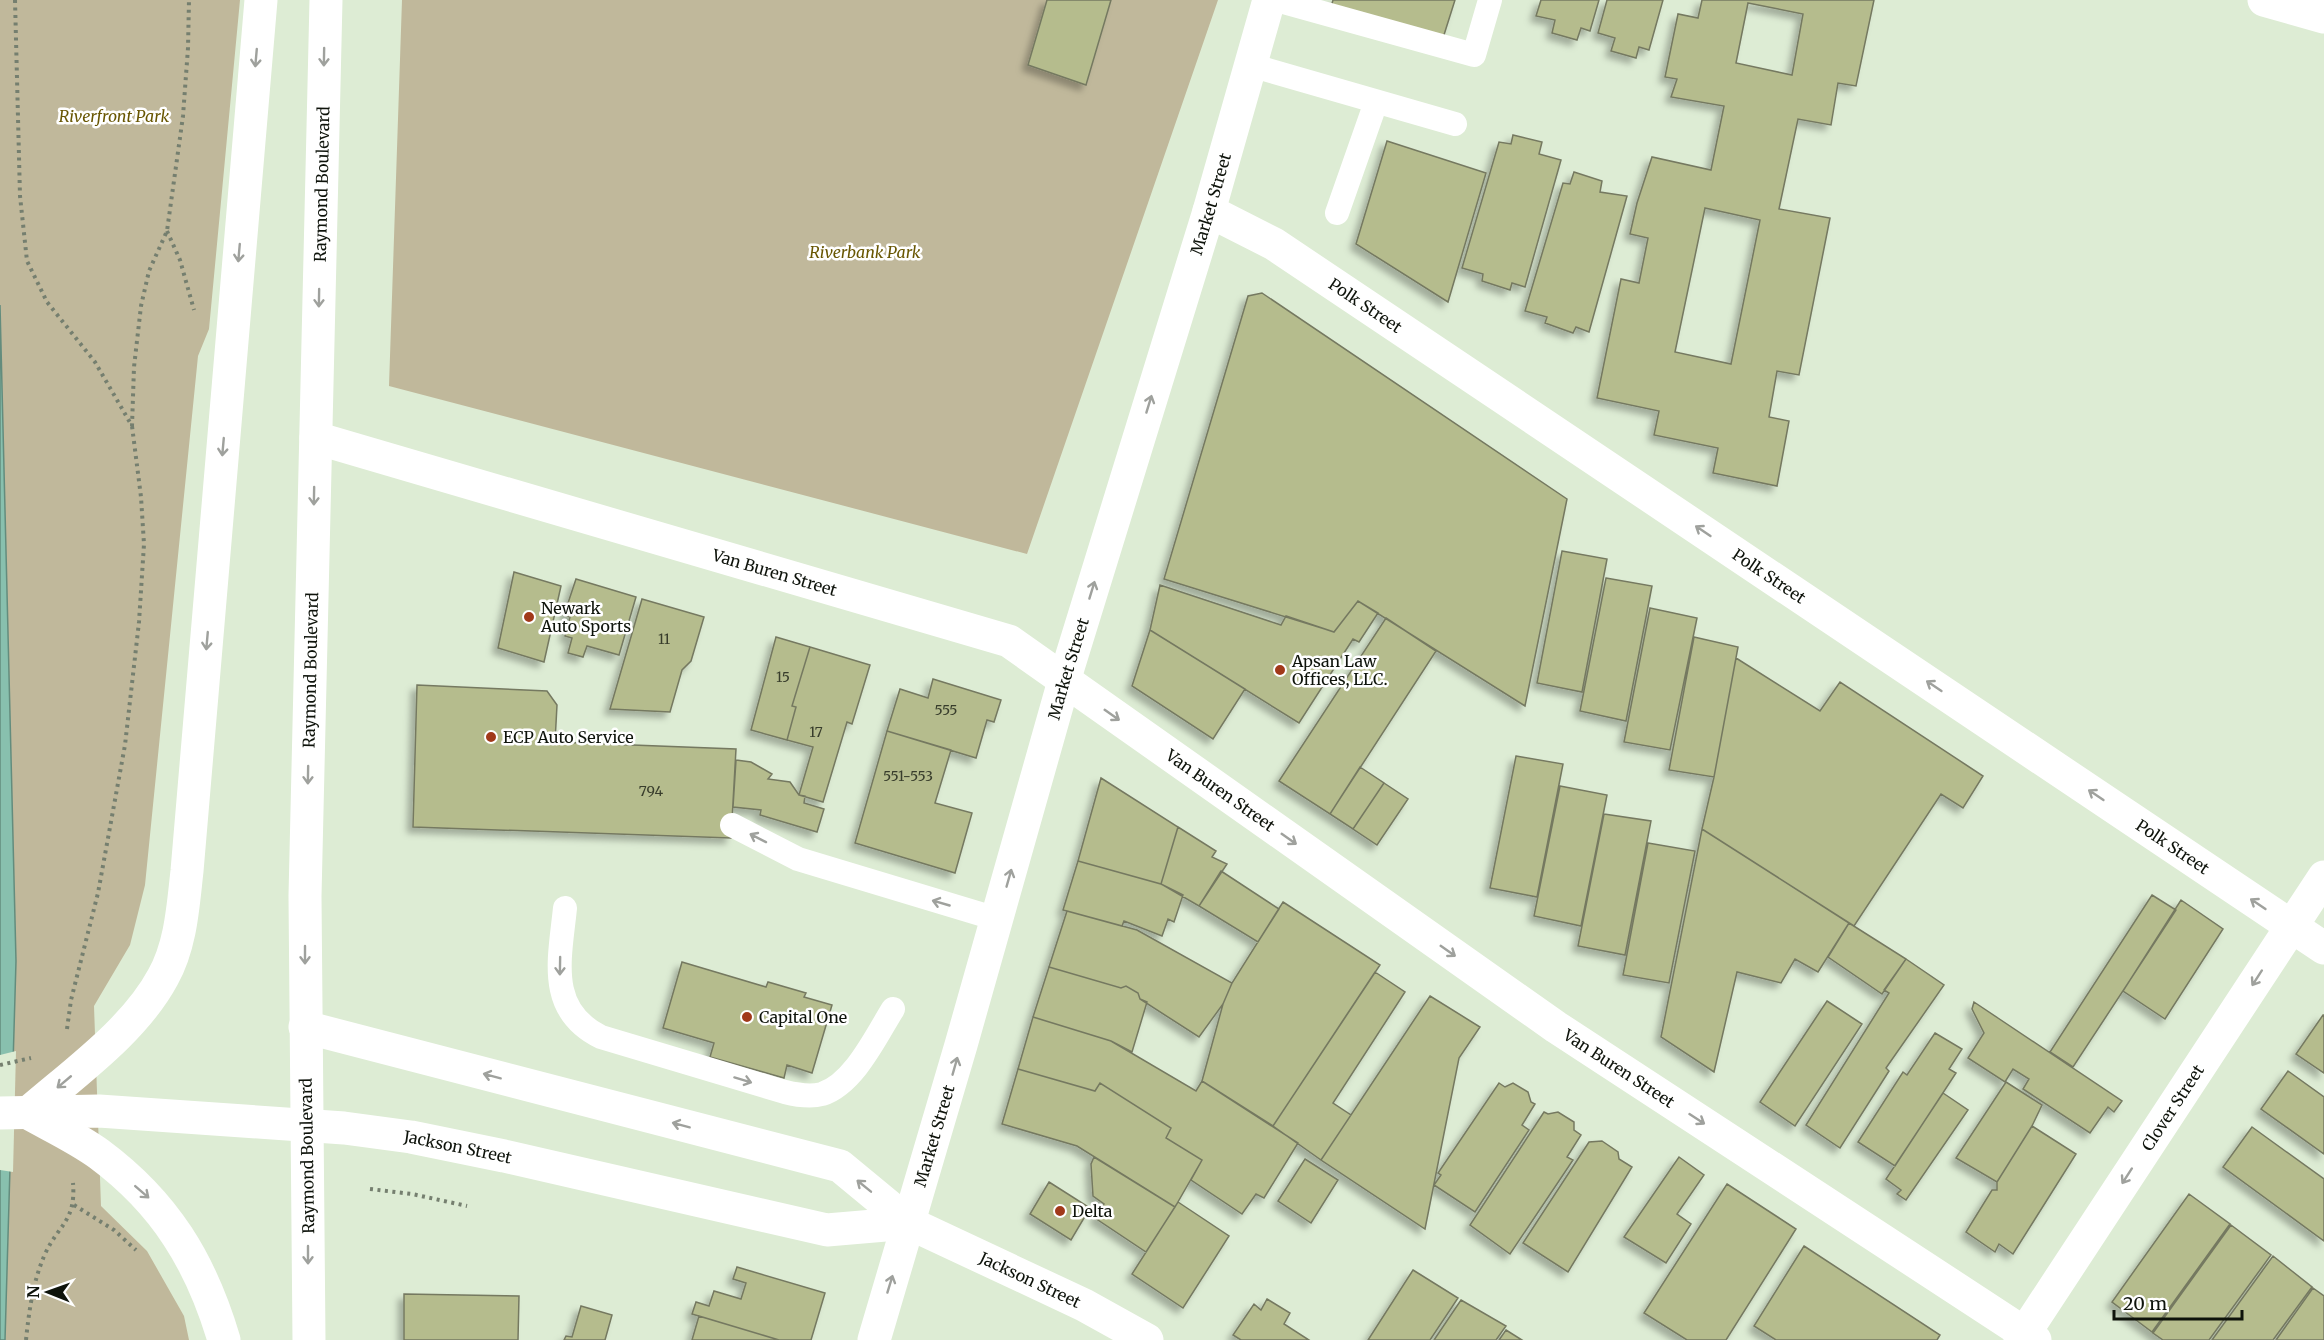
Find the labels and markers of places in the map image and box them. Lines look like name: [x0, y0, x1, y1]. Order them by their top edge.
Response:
place label: Newark Auto Sports: [540, 598, 631, 636]
marker: Newark Auto Sports: [522, 610, 536, 624]
place label: Apsan Law Offices, LLC.: [1291, 651, 1388, 689]
marker: Apsan Law Offices, LLC.: [1273, 663, 1287, 677]
place label: ECP Auto Service: [503, 727, 634, 747]
marker: ECP Auto Service: [484, 730, 498, 744]
place label: Capital One: [759, 1007, 847, 1027]
marker: Capital One: [740, 1010, 754, 1024]
place label: Delta: [1072, 1201, 1113, 1221]
marker: Delta: [1053, 1204, 1067, 1218]

